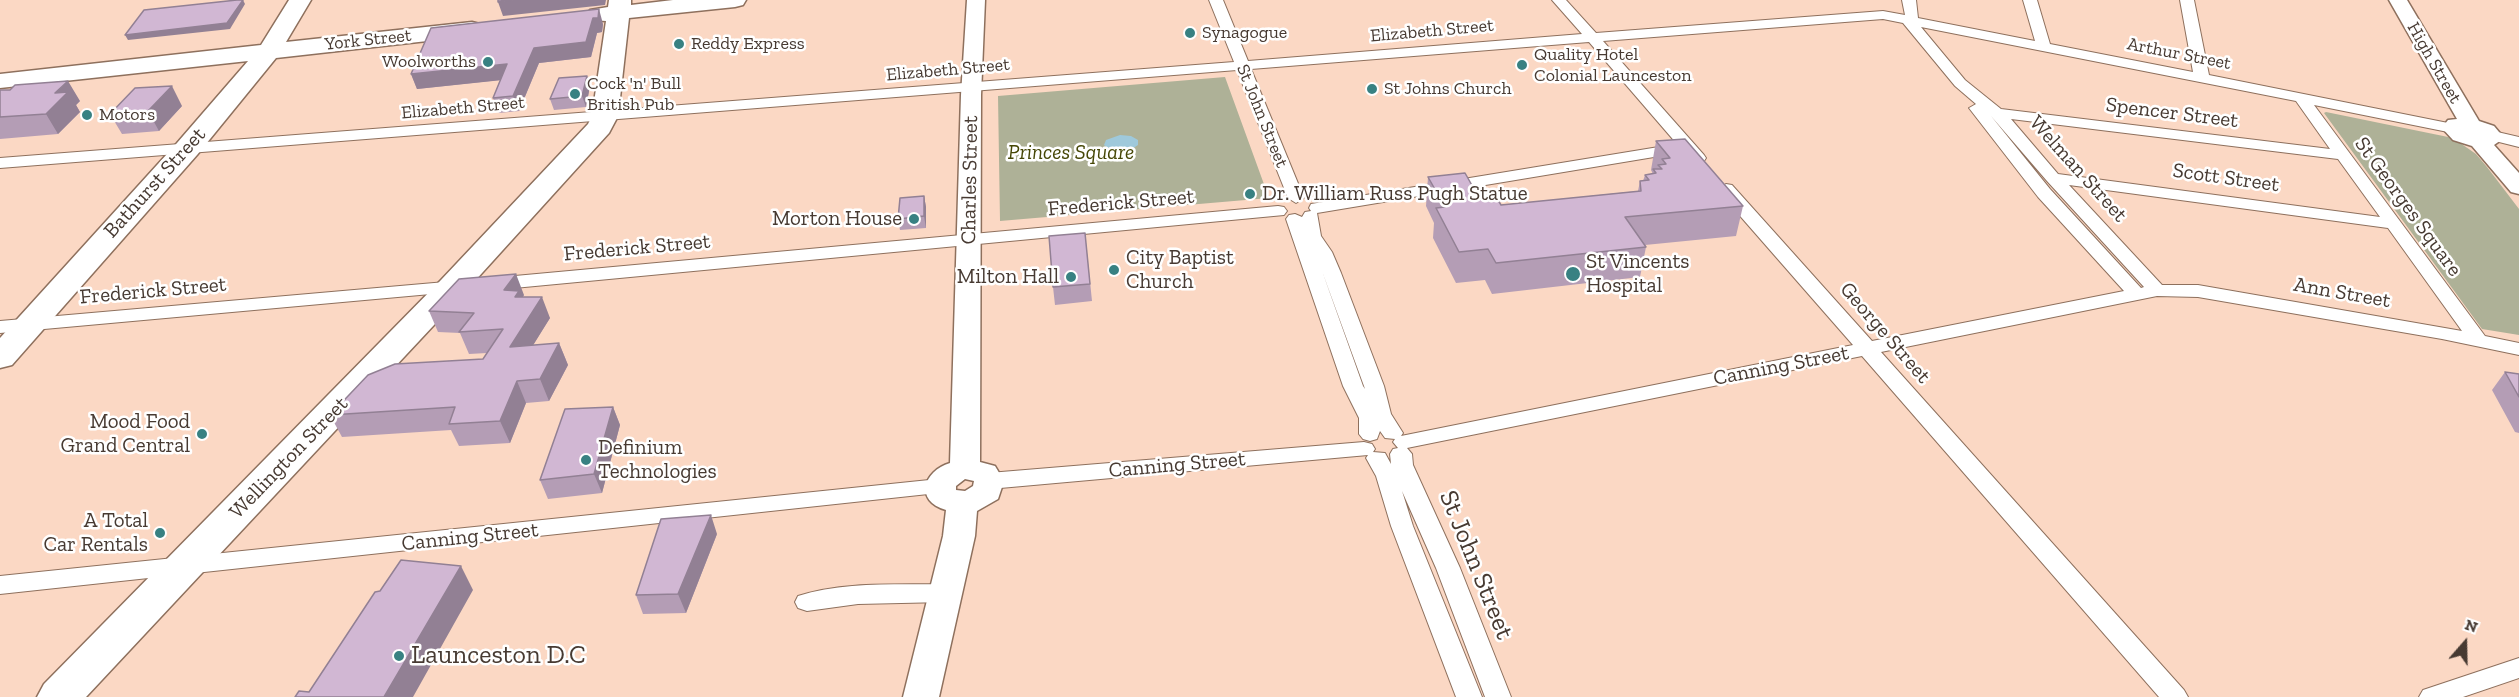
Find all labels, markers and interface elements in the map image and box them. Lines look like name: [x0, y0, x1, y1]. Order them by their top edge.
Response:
street label: Elizabeth Street: [1369, 15, 1495, 47]
street label: High Street: [2402, 19, 2466, 107]
place label: Synagogue: [1202, 22, 1287, 44]
street label: York Street: [324, 25, 412, 55]
marker: Synagogue: [1183, 26, 1197, 40]
place label: Reddy Express: [691, 33, 805, 55]
street label: Arthur Street: [2125, 33, 2233, 75]
marker: Reddy Express: [672, 37, 686, 51]
place label: Quality Hotel Colonial Launceston: [1534, 44, 1692, 86]
place label: Woolworths: [382, 51, 476, 73]
street label: Elizabeth Street: [885, 54, 1011, 86]
marker: Woolworths: [481, 55, 495, 69]
marker: Quality Hotel Colonial Launceston: [1515, 58, 1529, 72]
street label: St John Street: [1232, 61, 1292, 171]
place label: Cock 'n' Bull British Pub: [587, 73, 681, 116]
place label: St Johns Church: [1384, 78, 1511, 100]
marker: St Johns Church: [1365, 82, 1379, 96]
marker: Cock 'n' Bull British Pub: [568, 87, 582, 101]
street label: Elizabeth Street: [400, 92, 526, 124]
street label: Spencer Street: [2104, 92, 2240, 134]
place label: Motors: [99, 104, 155, 126]
marker: Motors: [80, 108, 94, 122]
street label: Welman Street: [2024, 111, 2132, 227]
street label: Charles Street: [956, 115, 984, 245]
street label: Bathurst Street: [99, 123, 211, 243]
street label: St Georges Square: [2349, 132, 2467, 282]
park label: Princes Square: [1008, 140, 1134, 166]
street label: Scott Street: [2171, 158, 2281, 198]
place label: Dr. William Russ Pugh Statue: [1262, 181, 1528, 207]
street label: Frederick Street: [1047, 184, 1195, 222]
marker: Dr. William Russ Pugh Statue: [1243, 187, 1257, 201]
place label: Morton House: [772, 206, 902, 232]
marker: Morton House: [907, 212, 921, 226]
street label: Frederick Street: [563, 229, 711, 267]
place label: City Baptist Church: [1126, 245, 1234, 295]
place label: St Vincents Hospital: [1586, 249, 1689, 299]
marker: City Baptist Church: [1107, 263, 1121, 277]
place label: Milton Hall: [957, 264, 1059, 290]
marker: St Vincents Hospital: [1564, 265, 1582, 283]
marker: Milton Hall: [1064, 270, 1078, 284]
street label: Frederick Street: [79, 272, 227, 310]
street label: Ann Street: [2292, 272, 2392, 314]
street label: George Street: [1834, 277, 1936, 389]
street label: Canning Street: [1711, 341, 1851, 391]
street label: Wellington Street: [224, 392, 354, 524]
place label: Mood Food Grand Central: [60, 409, 190, 459]
marker: Mood Food Grand Central: [195, 427, 209, 441]
place label: Definium Technologies: [598, 435, 717, 485]
street label: Canning Street: [1108, 446, 1246, 484]
marker: Definium Technologies: [579, 453, 593, 467]
street label: St John Street: [1432, 486, 1520, 644]
place label: A Total Car Rentals: [43, 508, 148, 558]
street label: Canning Street: [400, 517, 540, 557]
marker: A Total Car Rentals: [153, 526, 167, 540]
north arrow: [2435, 613, 2495, 673]
text: N: [2462, 615, 2480, 637]
place label: Launceston D.C: [411, 640, 586, 672]
marker: Launceston D.C: [392, 649, 406, 663]

